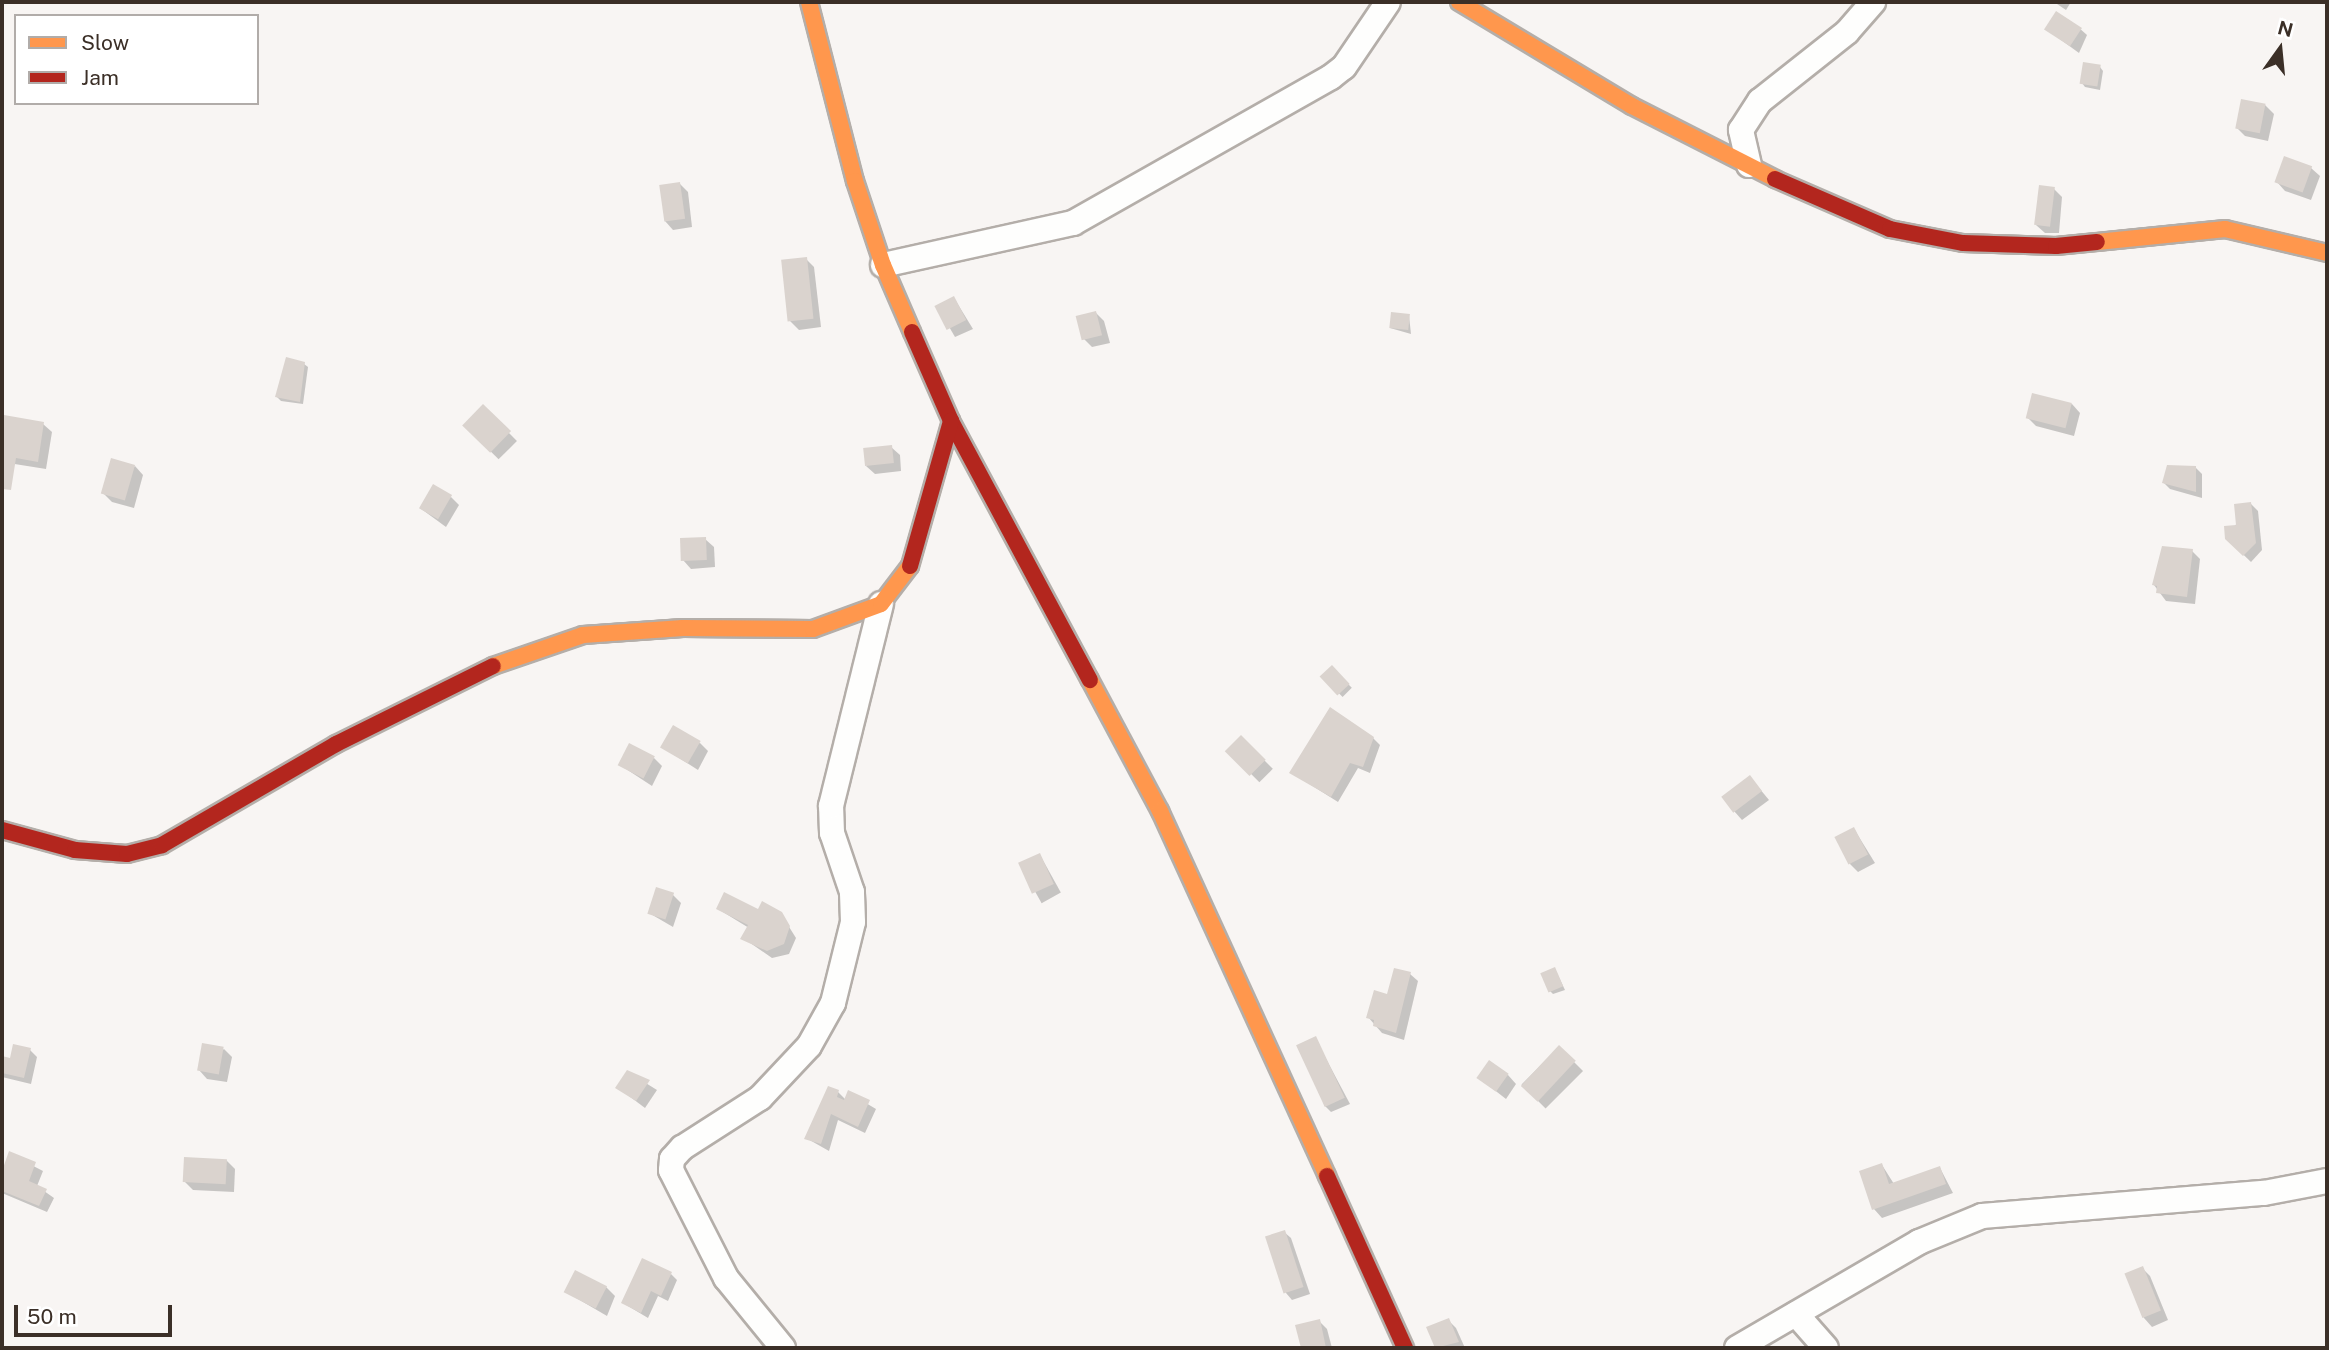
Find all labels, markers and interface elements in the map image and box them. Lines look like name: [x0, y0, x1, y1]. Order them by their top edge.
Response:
legend: [14, 14, 259, 105]
north arrow: [2245, 14, 2315, 84]
text: N: [2275, 16, 2295, 41]
text: Slow: [81, 30, 129, 55]
text: Jam: [81, 65, 119, 90]
scale bar: [18, 1290, 175, 1334]
text: 50 m: [27, 1304, 77, 1329]

